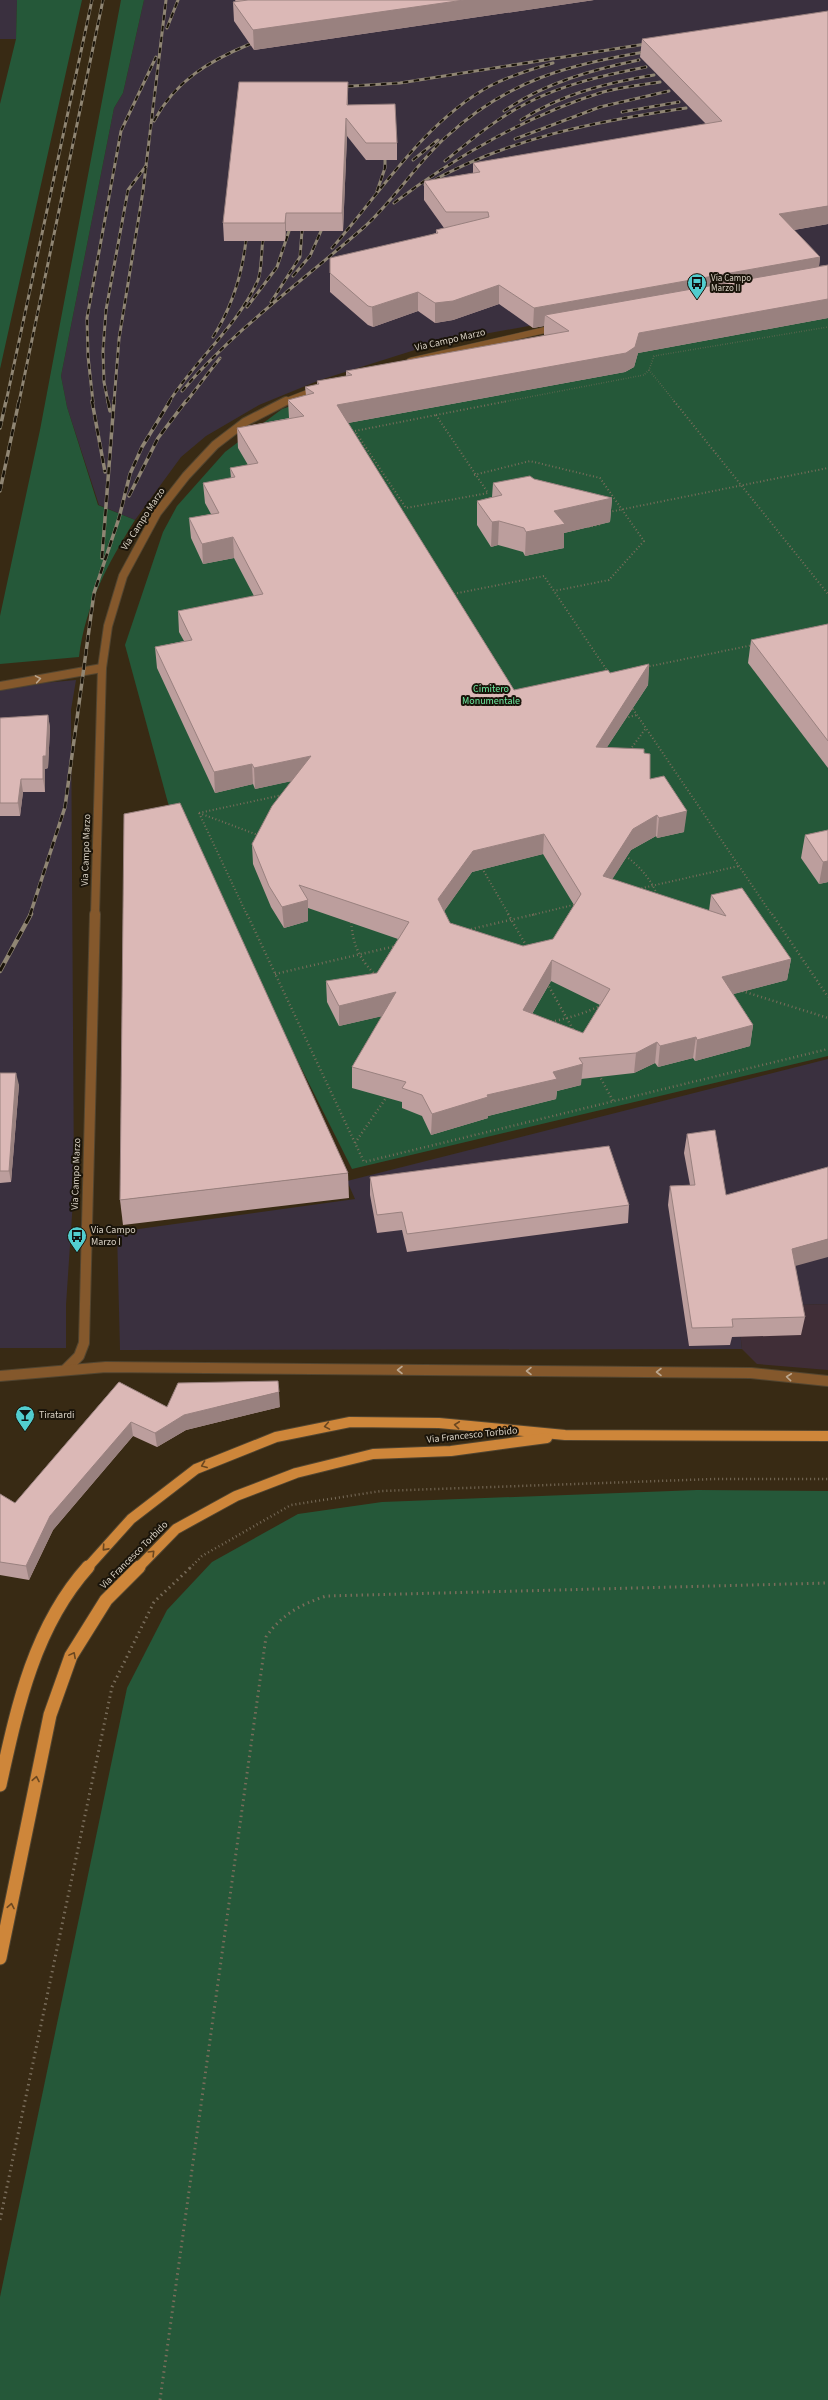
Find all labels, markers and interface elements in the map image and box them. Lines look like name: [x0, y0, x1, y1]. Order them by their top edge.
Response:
bus stop icon: Via Campo Marzo II: [686, 272, 708, 300]
place label: Via Campo Marzo II: [711, 272, 751, 295]
street label: Via Campo Marzo: [413, 325, 487, 355]
street label: Via Campo Marzo: [118, 485, 168, 553]
one-way arrow: [35, 675, 42, 684]
park label: Cimitero Monumentale: [462, 682, 520, 708]
street label: Via Campo Marzo: [78, 814, 94, 886]
street label: Via Campo Marzo: [68, 1138, 84, 1210]
place label: Via Campo Marzo I: [91, 1223, 136, 1249]
bus stop icon: Via Campo Marzo I: [66, 1225, 88, 1253]
one-way arrow: [397, 1366, 403, 1374]
one-way arrow: [526, 1367, 532, 1375]
one-way arrow: [656, 1368, 662, 1376]
one-way arrow: [786, 1373, 792, 1382]
bar icon: Tiratardi: [14, 1404, 36, 1432]
place label: Tiratardi: [39, 1408, 75, 1422]
one-way arrow: [454, 1420, 460, 1429]
one-way arrow: [324, 1421, 330, 1429]
street label: Via Francesco Torbido: [426, 1423, 518, 1447]
one-way arrow: [200, 1461, 207, 1469]
street label: Via Francesco Torbido: [97, 1518, 171, 1592]
one-way arrow: [102, 1543, 109, 1551]
one-way arrow: [147, 1550, 155, 1558]
one-way arrow: [68, 1651, 76, 1659]
one-way arrow: [32, 1776, 40, 1782]
one-way arrow: [6, 1903, 14, 1909]

